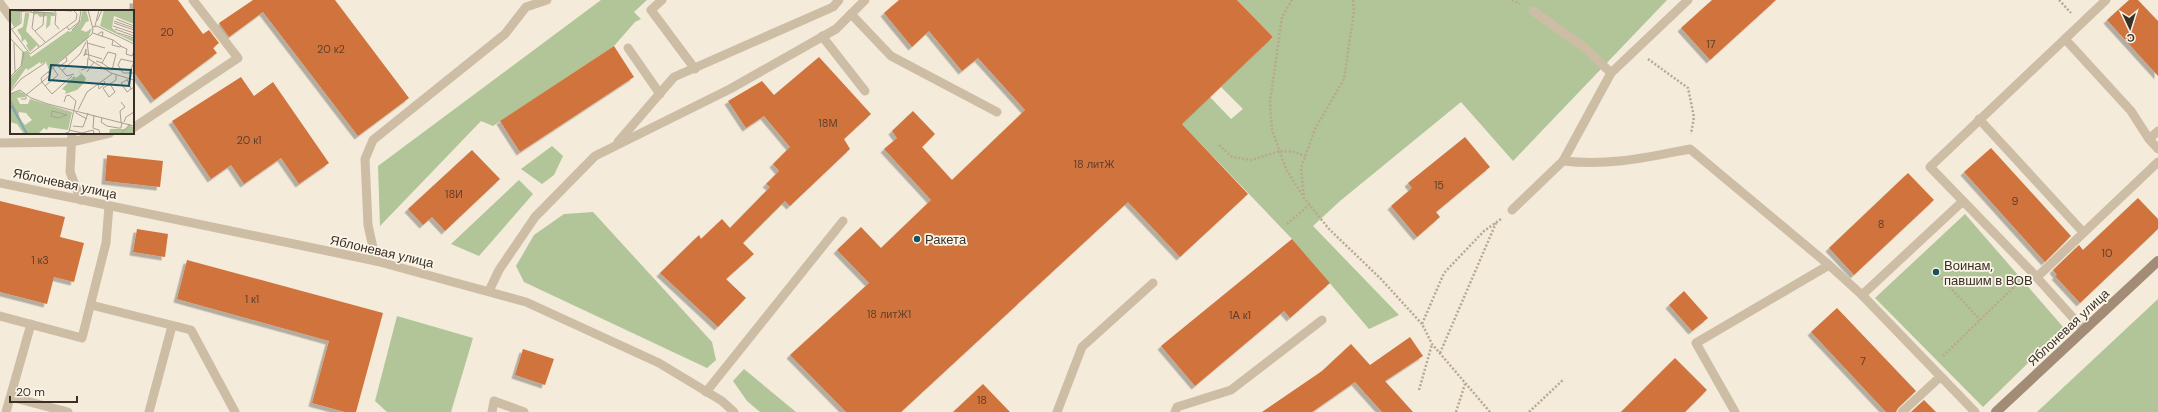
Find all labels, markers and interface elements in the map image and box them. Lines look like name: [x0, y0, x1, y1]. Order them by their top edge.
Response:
north arrow: [2110, 8, 2150, 48]
inset map: [10, 10, 134, 134]
house number: 20: [160, 25, 174, 39]
text: С: [2126, 31, 2135, 45]
house number: 17: [1706, 37, 1716, 51]
house number: 20 к2: [317, 42, 345, 56]
house number: 18М: [818, 116, 838, 130]
house number: 20 к1: [237, 133, 261, 147]
house number: 18 литЖ: [1074, 157, 1114, 171]
street label: Яблоневая улица: [11, 164, 119, 203]
house number: 15: [1434, 178, 1444, 192]
house number: 18И: [445, 187, 463, 201]
house number: 9: [2012, 194, 2019, 208]
house number: 8: [1878, 217, 1884, 231]
street label: Яблоневая улица: [328, 231, 436, 272]
place label: Ракета: [925, 231, 967, 248]
marker: Ракета: [912, 234, 922, 244]
house number: 10: [2102, 246, 2112, 260]
house number: 1 к3: [31, 253, 49, 267]
place label: Воинам, павшим в ВОВ: [1944, 257, 2033, 289]
marker: Воинам, павшим в ВОВ: [1931, 267, 1941, 277]
street label: Яблоневая улица: [2024, 285, 2113, 370]
house number: 1 к1: [245, 292, 259, 306]
house number: 18 литЖ1: [867, 307, 911, 321]
house number: 1А к1: [1229, 308, 1251, 322]
house number: 7: [1860, 354, 1866, 368]
scale bar: [10, 378, 77, 404]
text: 20 m: [16, 384, 45, 400]
house number: 18: [977, 393, 987, 407]

